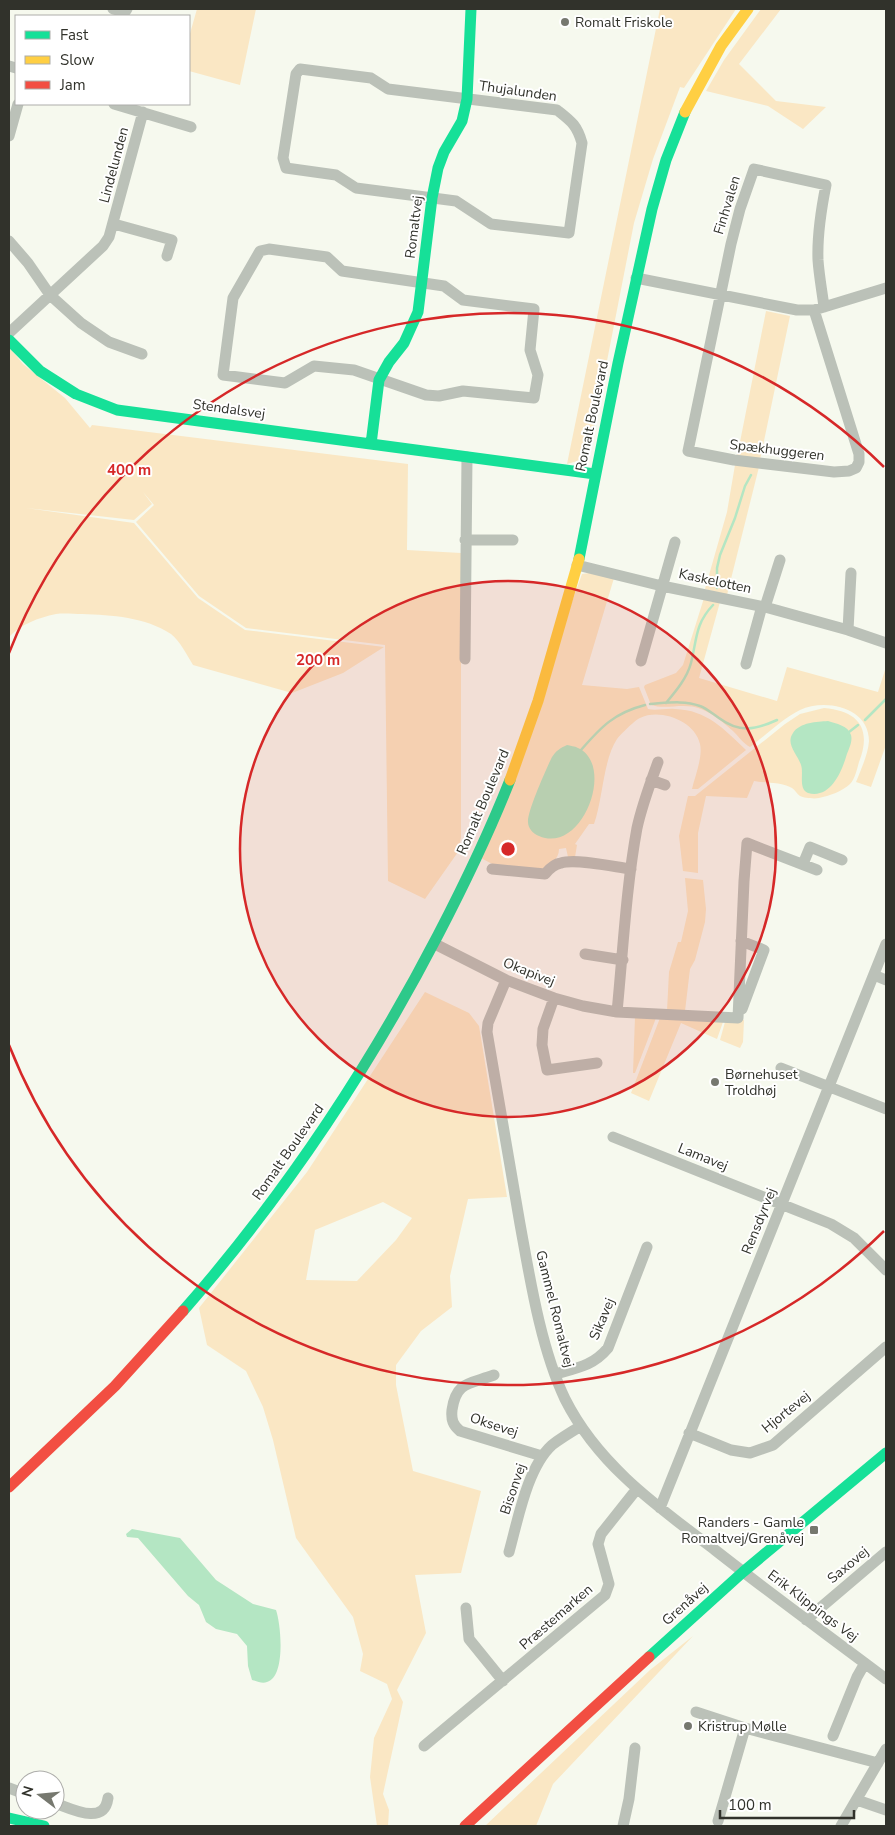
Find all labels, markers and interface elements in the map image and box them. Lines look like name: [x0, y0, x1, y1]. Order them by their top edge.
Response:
place label: Romalt Friskole: [575, 13, 673, 32]
legend: [15, 15, 190, 105]
marker: Romalt Friskole: [559, 16, 571, 28]
text: Fast: [60, 25, 89, 45]
text: Slow: [60, 50, 95, 70]
text: Jam: [59, 75, 86, 95]
street label: Thujalunden: [478, 76, 558, 106]
street label: Lindelunden: [95, 125, 133, 205]
street label: Finhvalen: [709, 173, 745, 237]
street label: Romaltvej: [401, 194, 427, 260]
street label: Romalt Boulevard: [571, 359, 613, 473]
street label: Stendalsvej: [192, 395, 266, 423]
street label: Spækhuggeren: [728, 435, 826, 465]
text: 400 m: [107, 460, 151, 480]
street label: Kaskelotten: [677, 564, 753, 598]
text: 200 m: [296, 650, 340, 670]
street label: Romalt Boulevard: [452, 746, 514, 858]
centre of rings: [499, 840, 517, 858]
street label: Okapivej: [500, 953, 558, 991]
place label: Børnehuset Troldhøj: [725, 1065, 798, 1100]
marker: Børnehuset Troldhøj: [709, 1076, 721, 1088]
street label: Romalt Boulevard: [248, 1100, 328, 1204]
street label: Lamavej: [675, 1138, 731, 1176]
street label: Rensdyrvej: [737, 1185, 781, 1257]
street label: Gammel Romaltvej: [531, 1248, 579, 1370]
street label: Sikavej: [585, 1295, 619, 1343]
street label: Hjortevej: [758, 1387, 814, 1437]
street label: Oksevej: [467, 1408, 521, 1442]
street label: Bisonvej: [495, 1461, 531, 1517]
place label: Randers - Gamle Romaltvej/Grenåvej: [681, 1513, 804, 1548]
marker: Randers - Gamle Romaltvej/Grenåvej: [808, 1524, 820, 1536]
street label: Saxovej: [823, 1542, 873, 1588]
street label: Erik Klippings Vej: [764, 1566, 862, 1646]
street label: Grenåvej: [658, 1578, 712, 1630]
street label: Præstemarken: [515, 1580, 597, 1654]
place label: Kristrup Mølle: [698, 1717, 787, 1736]
marker: Kristrup Mølle: [682, 1720, 694, 1732]
north arrow: [15, 1770, 65, 1820]
text: N: [17, 1784, 39, 1799]
scale bar: [720, 1788, 854, 1820]
text: 100 m: [728, 1795, 772, 1815]

